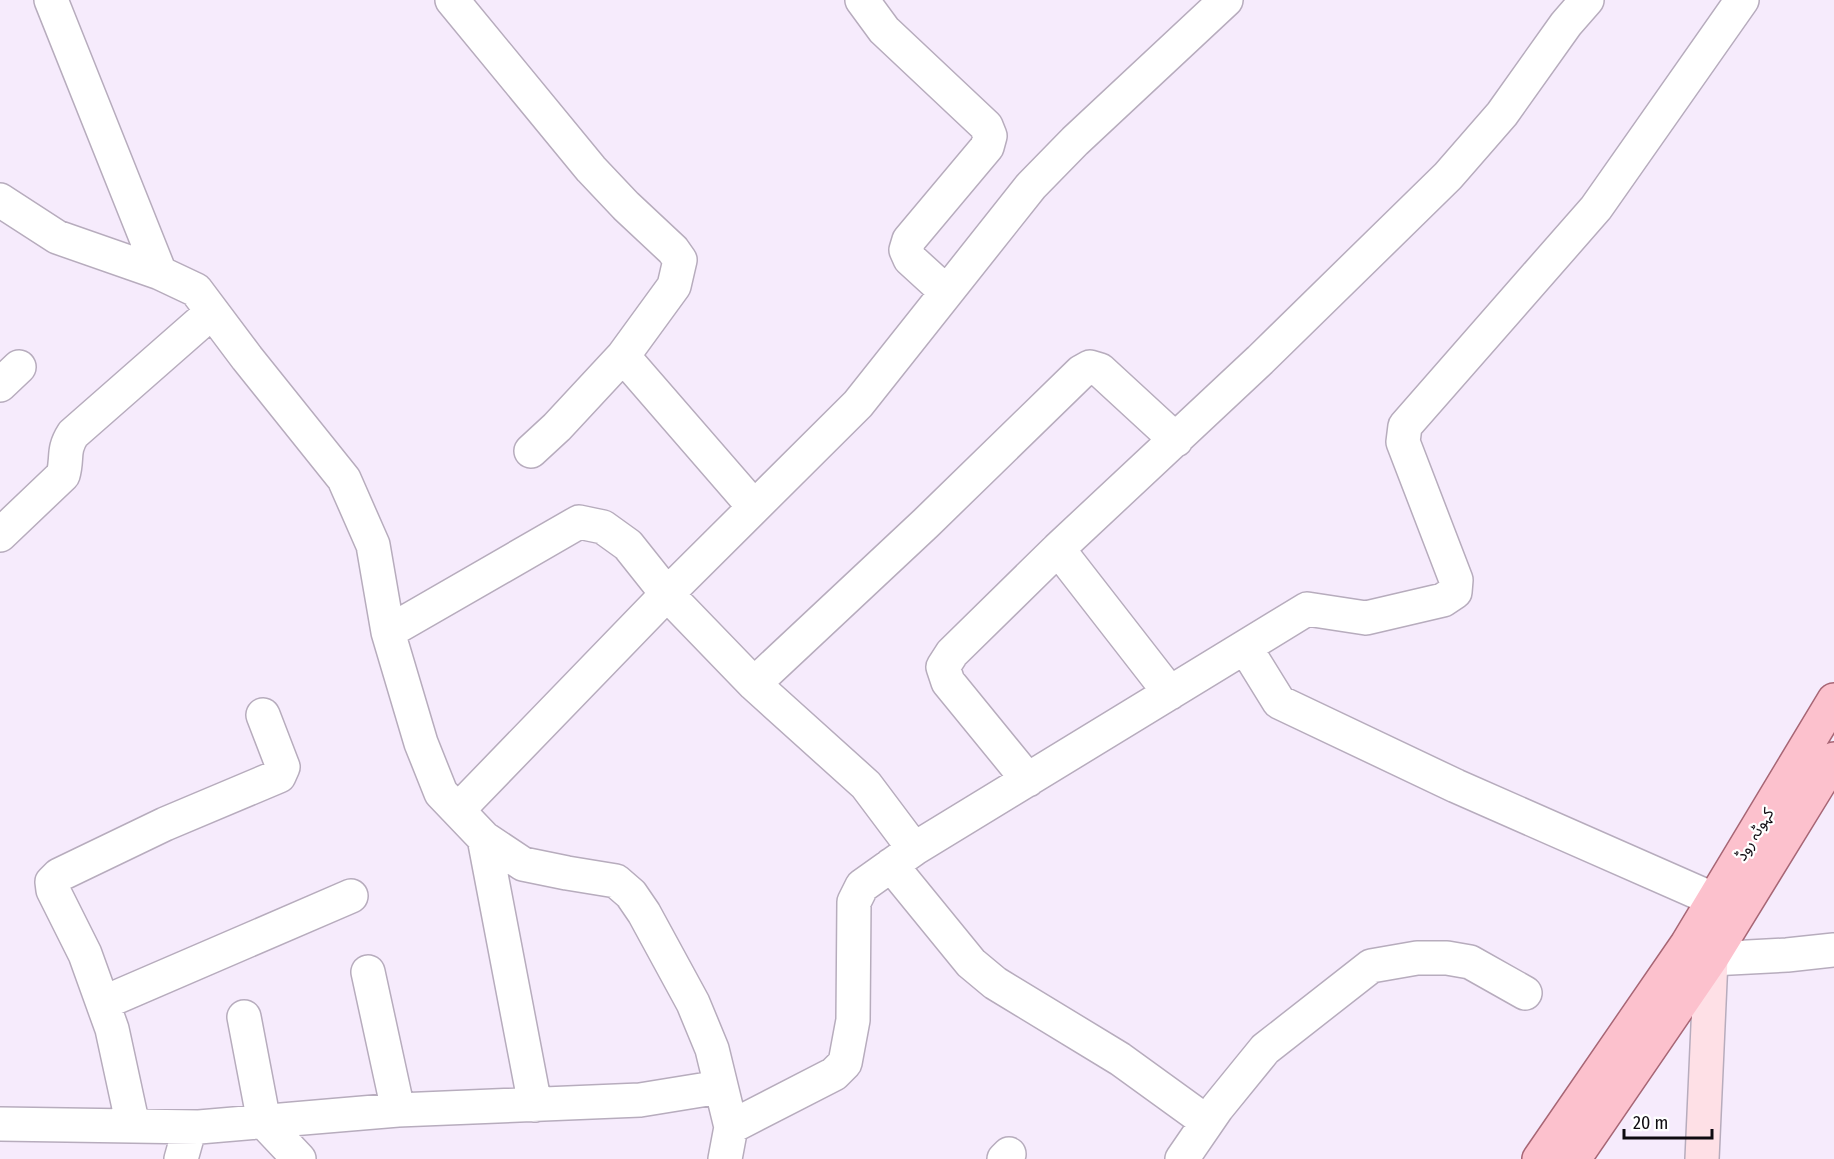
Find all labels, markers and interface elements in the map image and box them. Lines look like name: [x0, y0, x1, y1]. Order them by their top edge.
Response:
street label: کہوٹہ روڈ: [1731, 804, 1779, 865]
scale bar: [1624, 1102, 1712, 1140]
text: 20 m: [1633, 1112, 1668, 1134]

